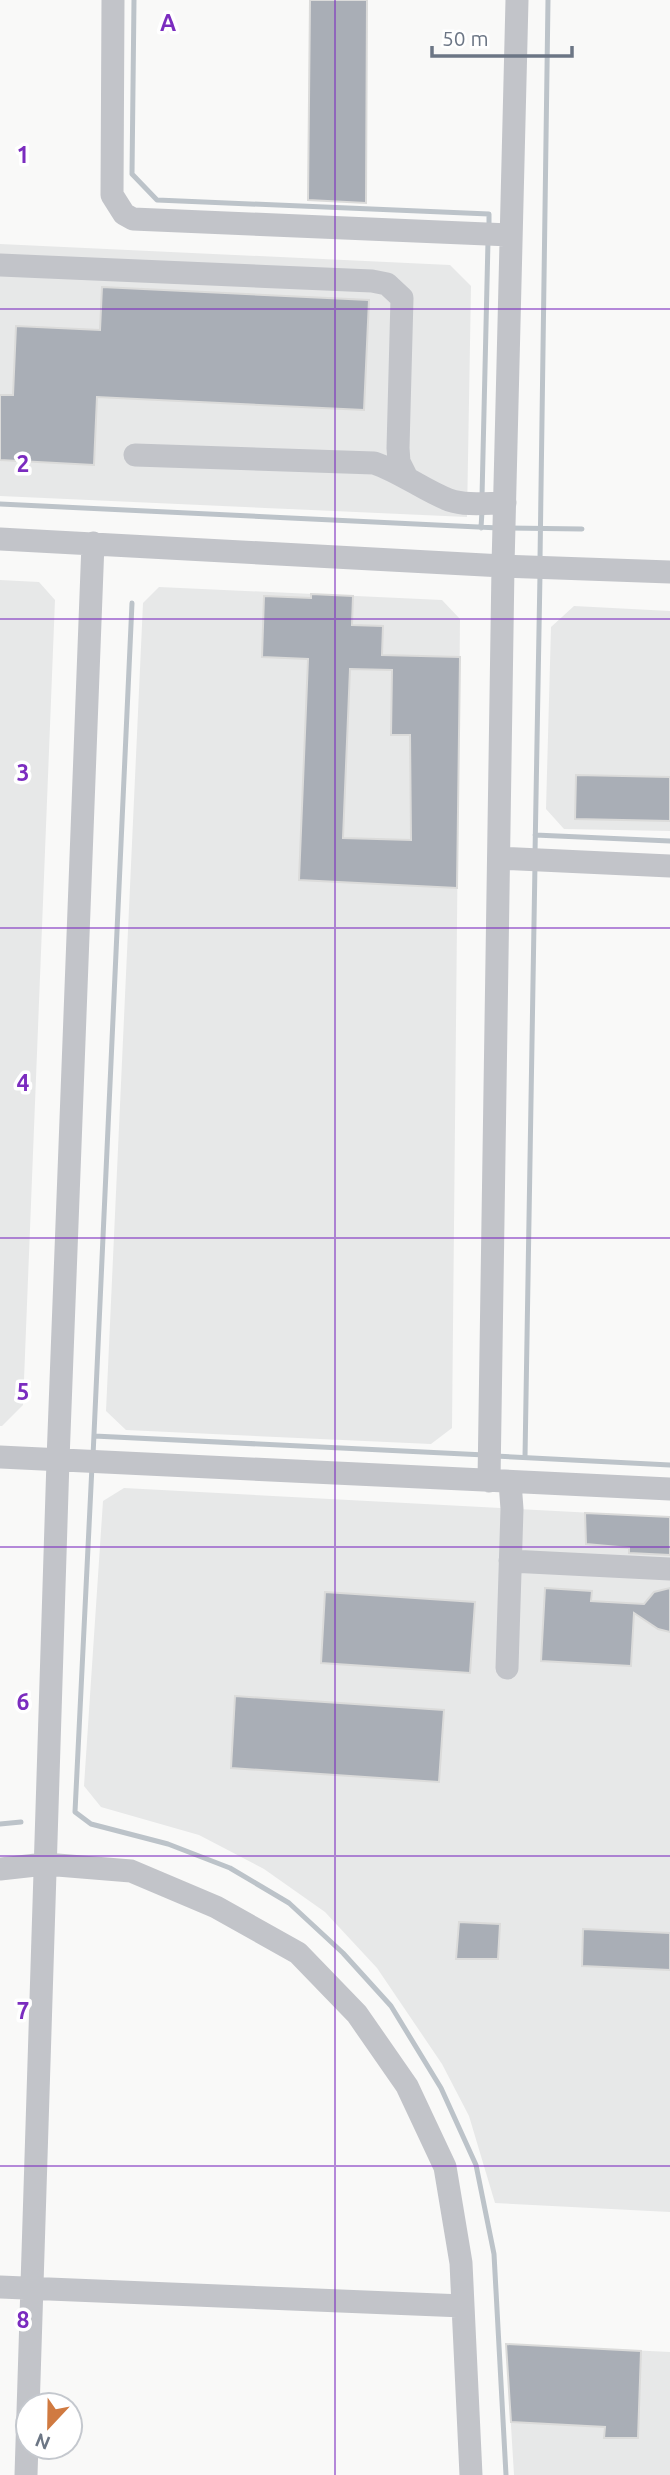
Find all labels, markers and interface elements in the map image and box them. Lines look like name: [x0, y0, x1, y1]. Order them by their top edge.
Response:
text: A: [160, 10, 176, 35]
scale bar: [432, 14, 572, 58]
text: 50 m: [442, 26, 489, 50]
text: 1: [17, 142, 29, 167]
text: 2: [17, 451, 29, 476]
text: 3: [17, 760, 29, 785]
text: 4: [17, 1070, 30, 1095]
text: 5: [17, 1379, 29, 1404]
text: 6: [17, 1689, 30, 1714]
text: 7: [17, 1998, 29, 2023]
text: 8: [17, 2307, 29, 2332]
north arrow: [14, 2391, 84, 2461]
text: N: [32, 2429, 53, 2455]

